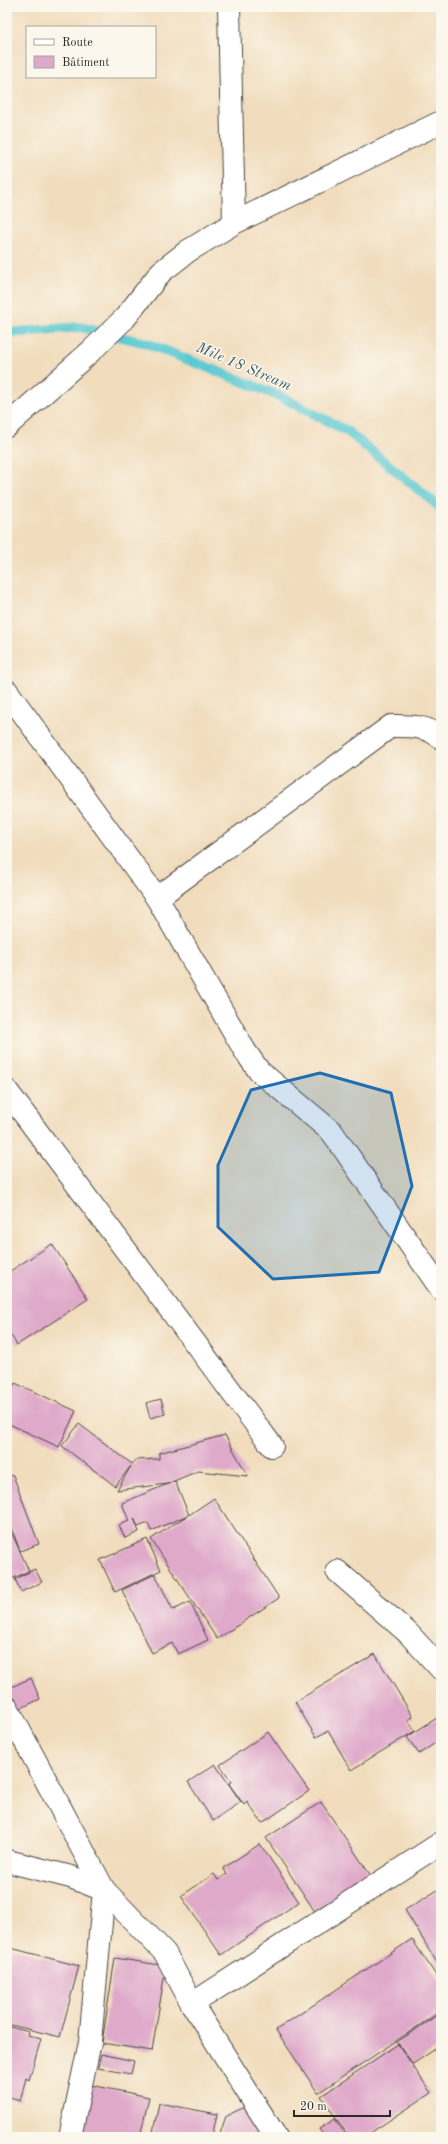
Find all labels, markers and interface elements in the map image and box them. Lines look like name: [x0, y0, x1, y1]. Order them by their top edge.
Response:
legend: [26, 26, 156, 78]
text: Route: [62, 37, 93, 49]
text: Bâtiment: [62, 57, 109, 69]
water label: Mile 18 Stream: [193, 340, 293, 394]
scale bar: [294, 2092, 390, 2118]
text: 20 m: [300, 2101, 327, 2113]

